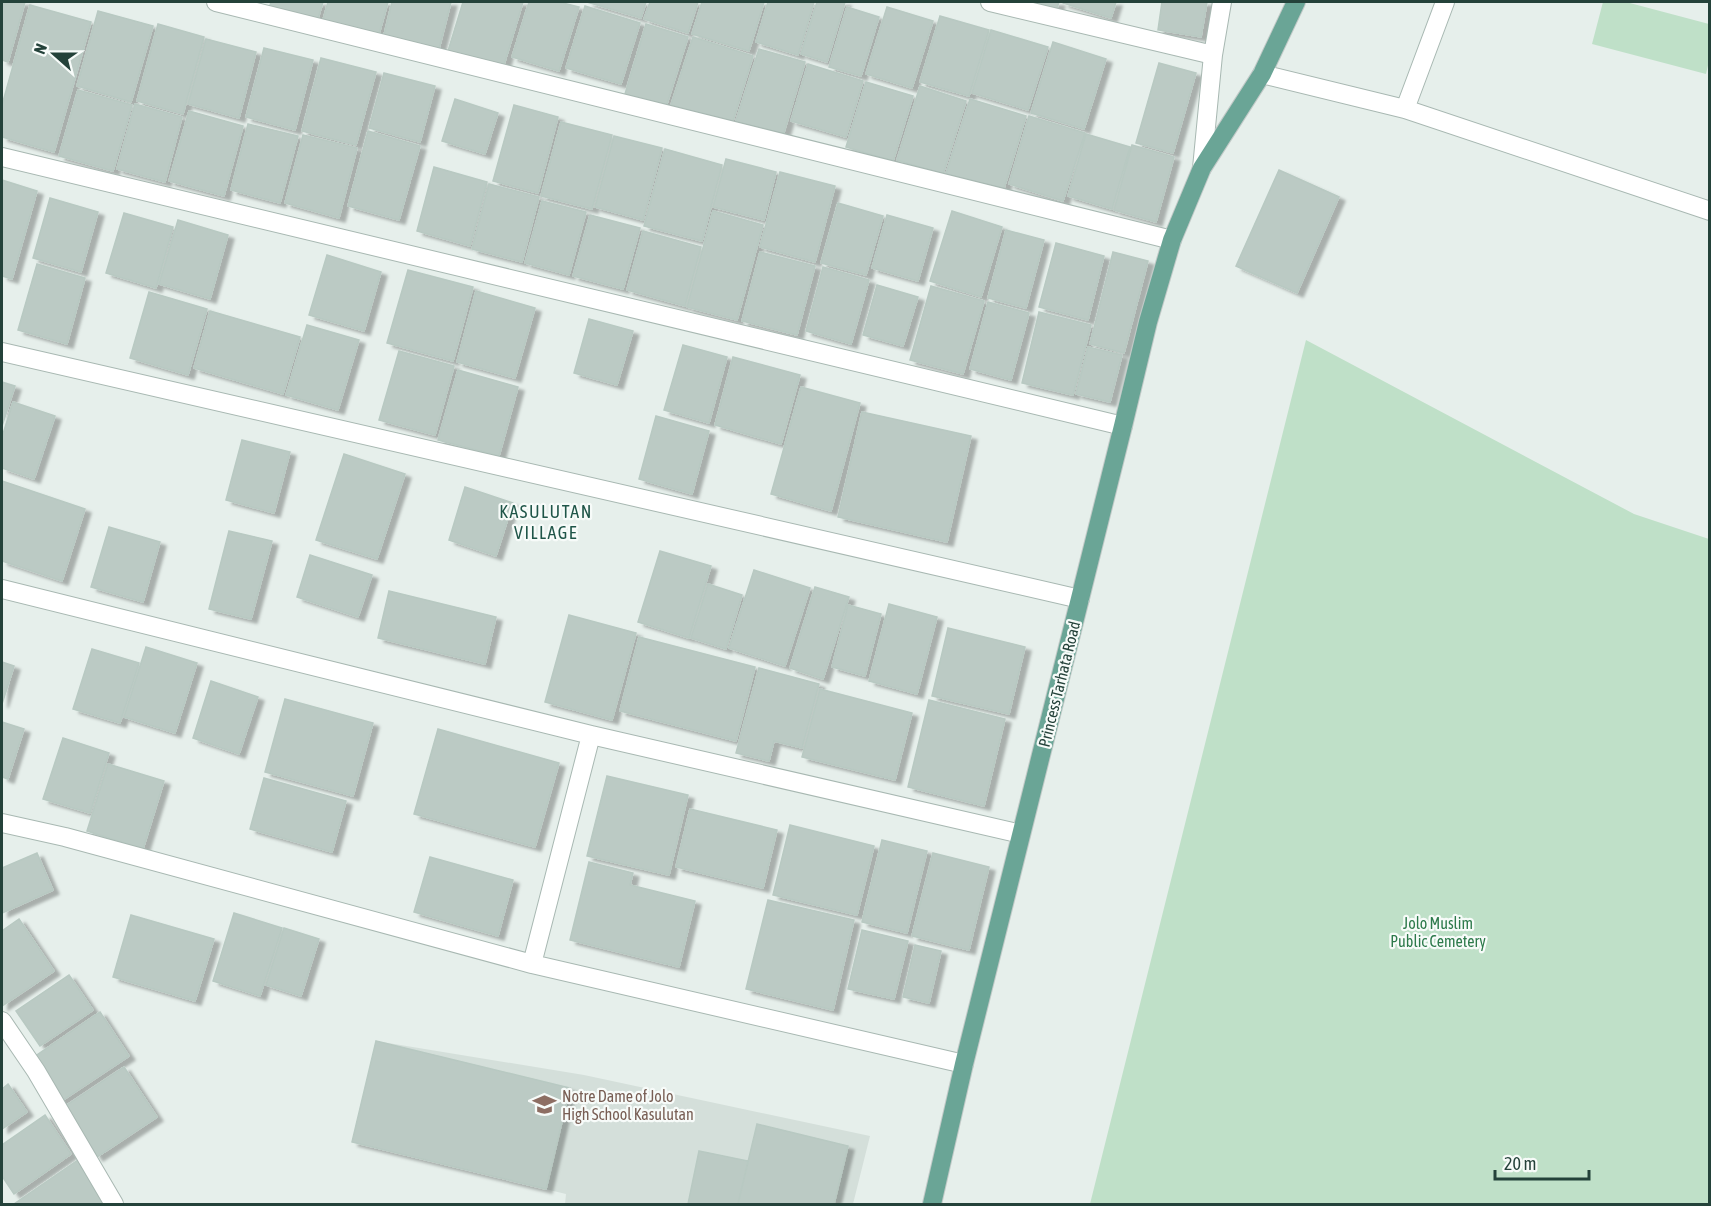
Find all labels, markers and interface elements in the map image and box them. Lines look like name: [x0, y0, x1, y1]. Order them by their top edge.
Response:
north arrow: [24, 24, 84, 84]
text: N: [30, 41, 50, 56]
district label: KASULUTAN VILLAGE: [499, 501, 593, 543]
street label: Princess Tarhata Road: [1035, 619, 1083, 749]
park label: Jolo Muslim Public Cemetery: [1390, 914, 1486, 951]
place label: Notre Dame of Jolo High School Kasulutan: [562, 1087, 694, 1124]
school or university icon: Notre Dame of Jolo High School Kasulutan: [531, 1092, 557, 1118]
scale bar: [1495, 1143, 1590, 1181]
text: 20 m: [1504, 1153, 1536, 1174]

